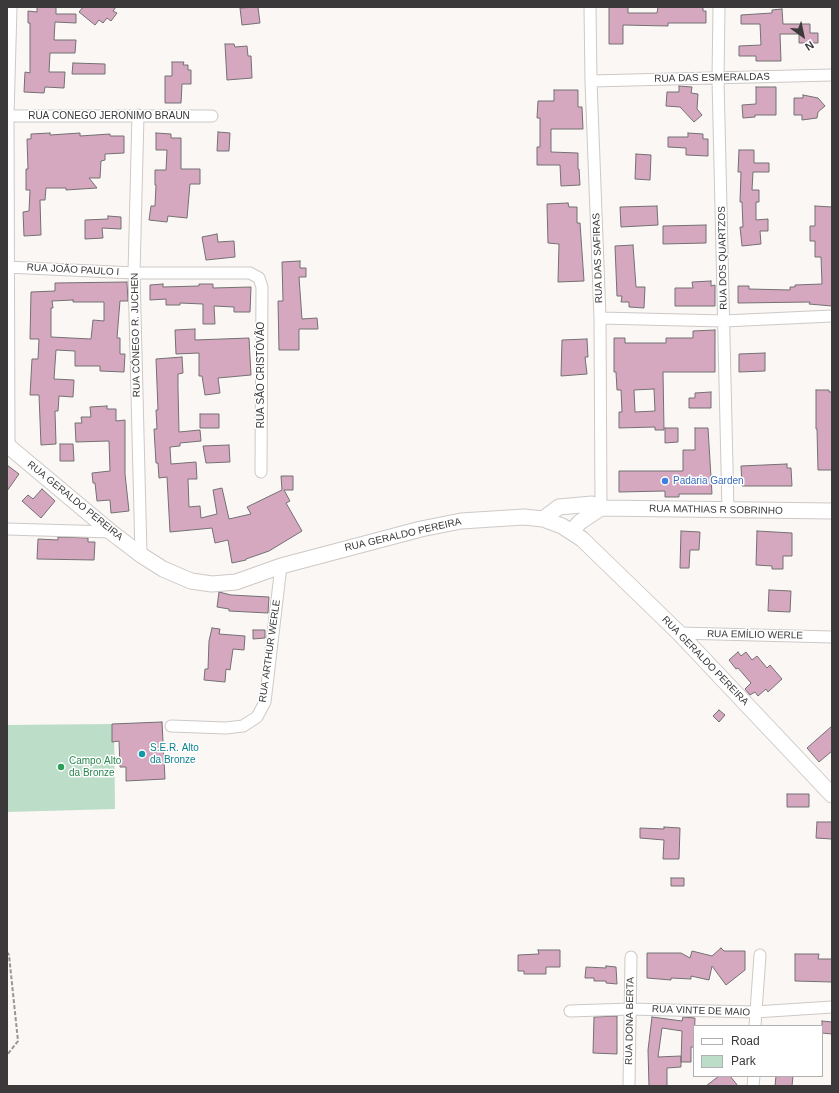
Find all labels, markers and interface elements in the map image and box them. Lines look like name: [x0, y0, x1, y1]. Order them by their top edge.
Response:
north arrow: [783, 16, 823, 56]
text: N: [803, 39, 816, 53]
street label: RUA DAS ESMERALDAS: [654, 71, 770, 85]
street label: RUA CONEGO JERONIMO BRAUN: [28, 110, 190, 122]
street label: RUA DOS QUARTZOS: [716, 206, 730, 310]
street label: RUA DAS SAFIRAS: [590, 213, 606, 303]
street label: RUA JOÃO PAULO I: [26, 262, 120, 278]
street label: RUA CÔNEGO R. JUCHEN: [129, 273, 143, 397]
street label: RUA SÃO CRISTÓVÃO: [255, 322, 267, 428]
street label: RUA GERALDO PEREIRA: [25, 459, 125, 543]
place label: Padaria Garden: [673, 475, 744, 487]
marker: Padaria Garden: [660, 476, 670, 486]
street label: RUA MATHIAS R SOBRINHO: [649, 503, 783, 517]
street label: RUA GERALDO PEREIRA: [343, 516, 463, 554]
street label: RUA ARTHUR WERLE: [257, 599, 283, 703]
street label: RUA GERALDO PEREIRA: [659, 614, 751, 708]
street label: RUA EMÍLIO WERLE: [707, 628, 803, 642]
place label: S.E.R. Alto da Bronze: [150, 742, 199, 766]
marker: S.E.R. Alto da Bronze: [137, 749, 147, 759]
place label: Campo Alto da Bronze: [69, 755, 121, 778]
marker: Campo Alto da Bronze: [56, 762, 66, 772]
street label: RUA DONA BERTA: [623, 977, 637, 1065]
street label: RUA VINTE DE MAIO: [652, 1003, 750, 1019]
legend: [693, 1025, 823, 1077]
text: Road: [731, 1034, 760, 1048]
text: Park: [731, 1054, 756, 1068]

